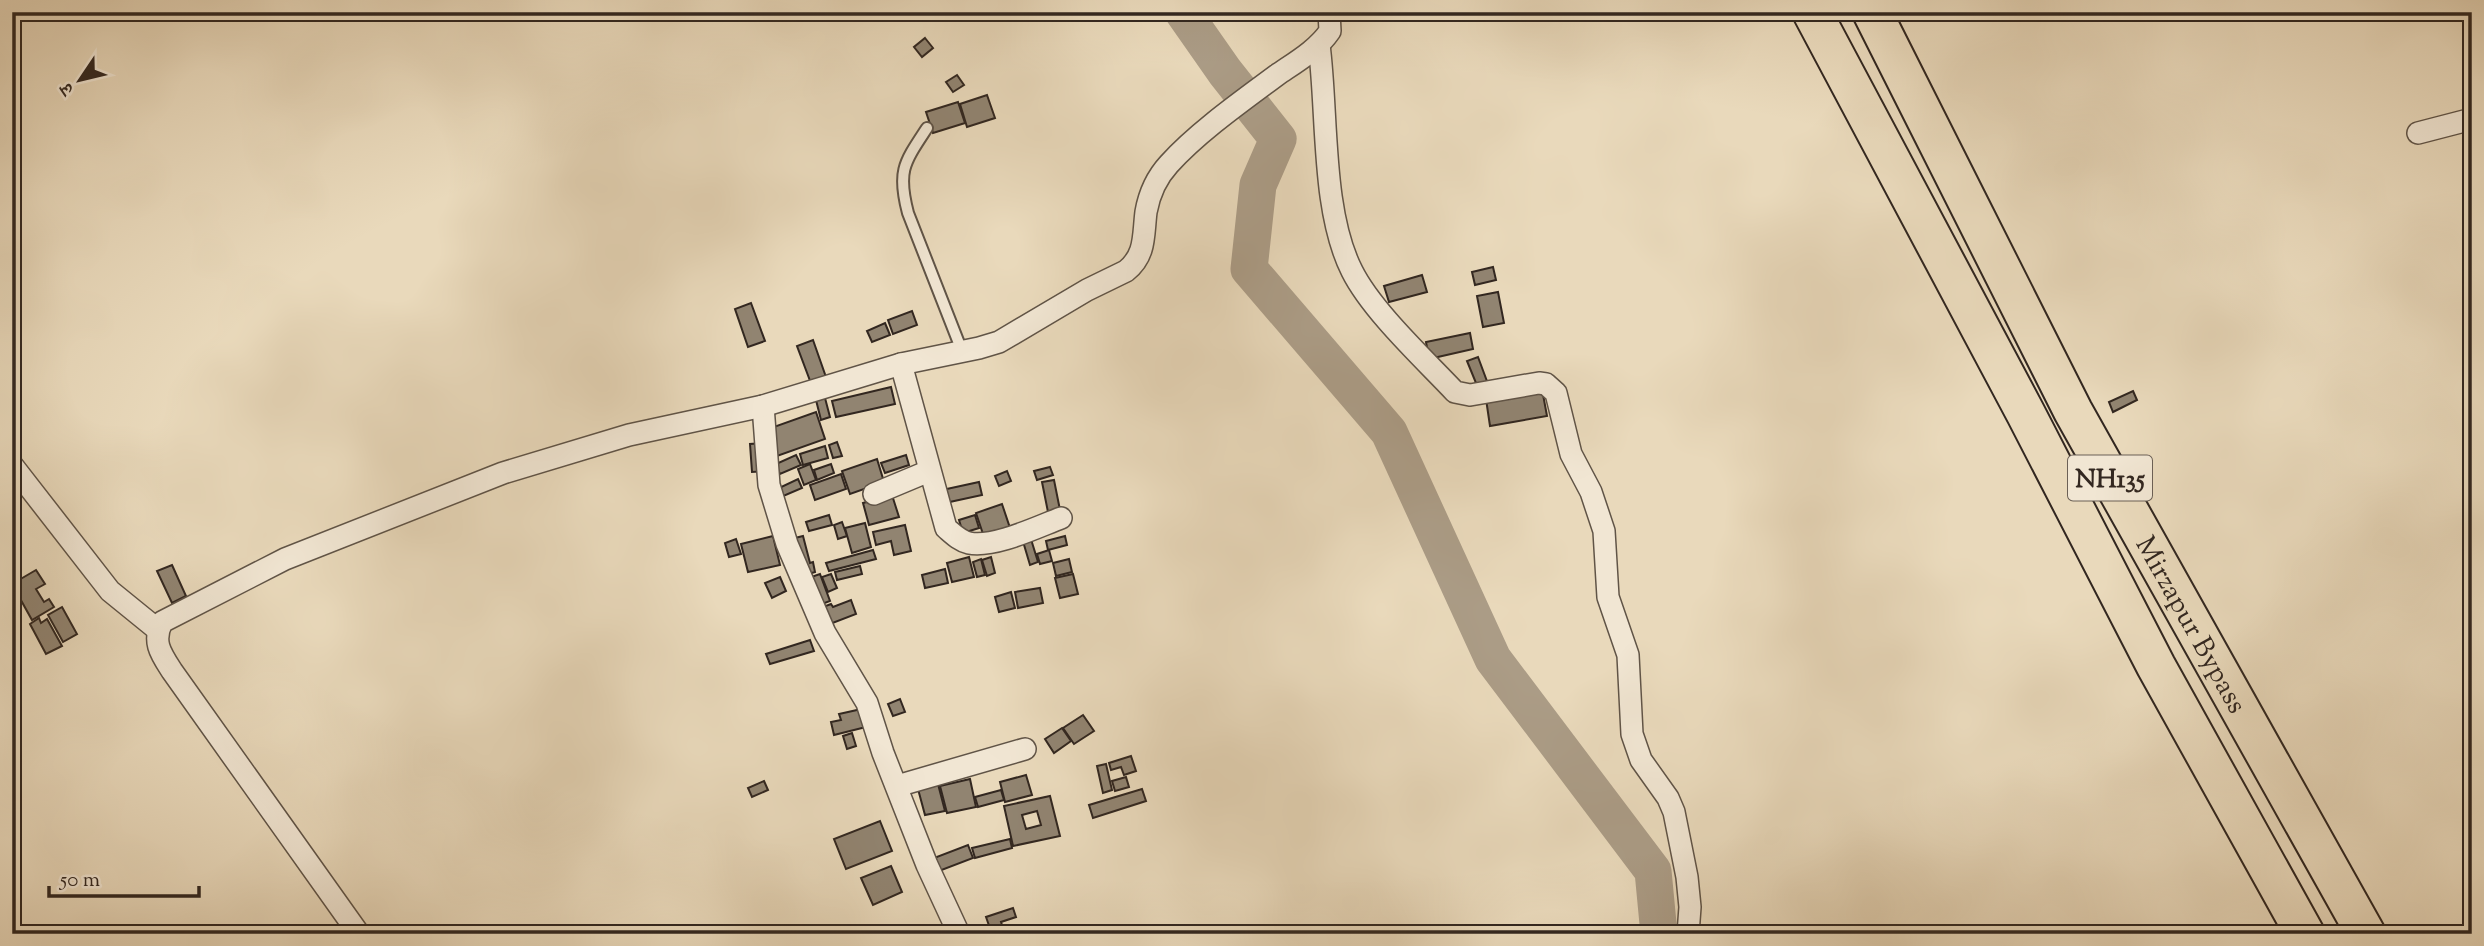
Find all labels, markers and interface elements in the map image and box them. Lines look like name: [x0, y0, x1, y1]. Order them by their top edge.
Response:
north arrow: [46, 46, 116, 116]
text: उ: [54, 76, 83, 102]
road number: NH135: [2068, 456, 2152, 500]
street label: Mirzapur Bypass: [2124, 530, 2255, 721]
scale bar: [49, 855, 200, 899]
text: 50 m: [59, 866, 100, 896]

